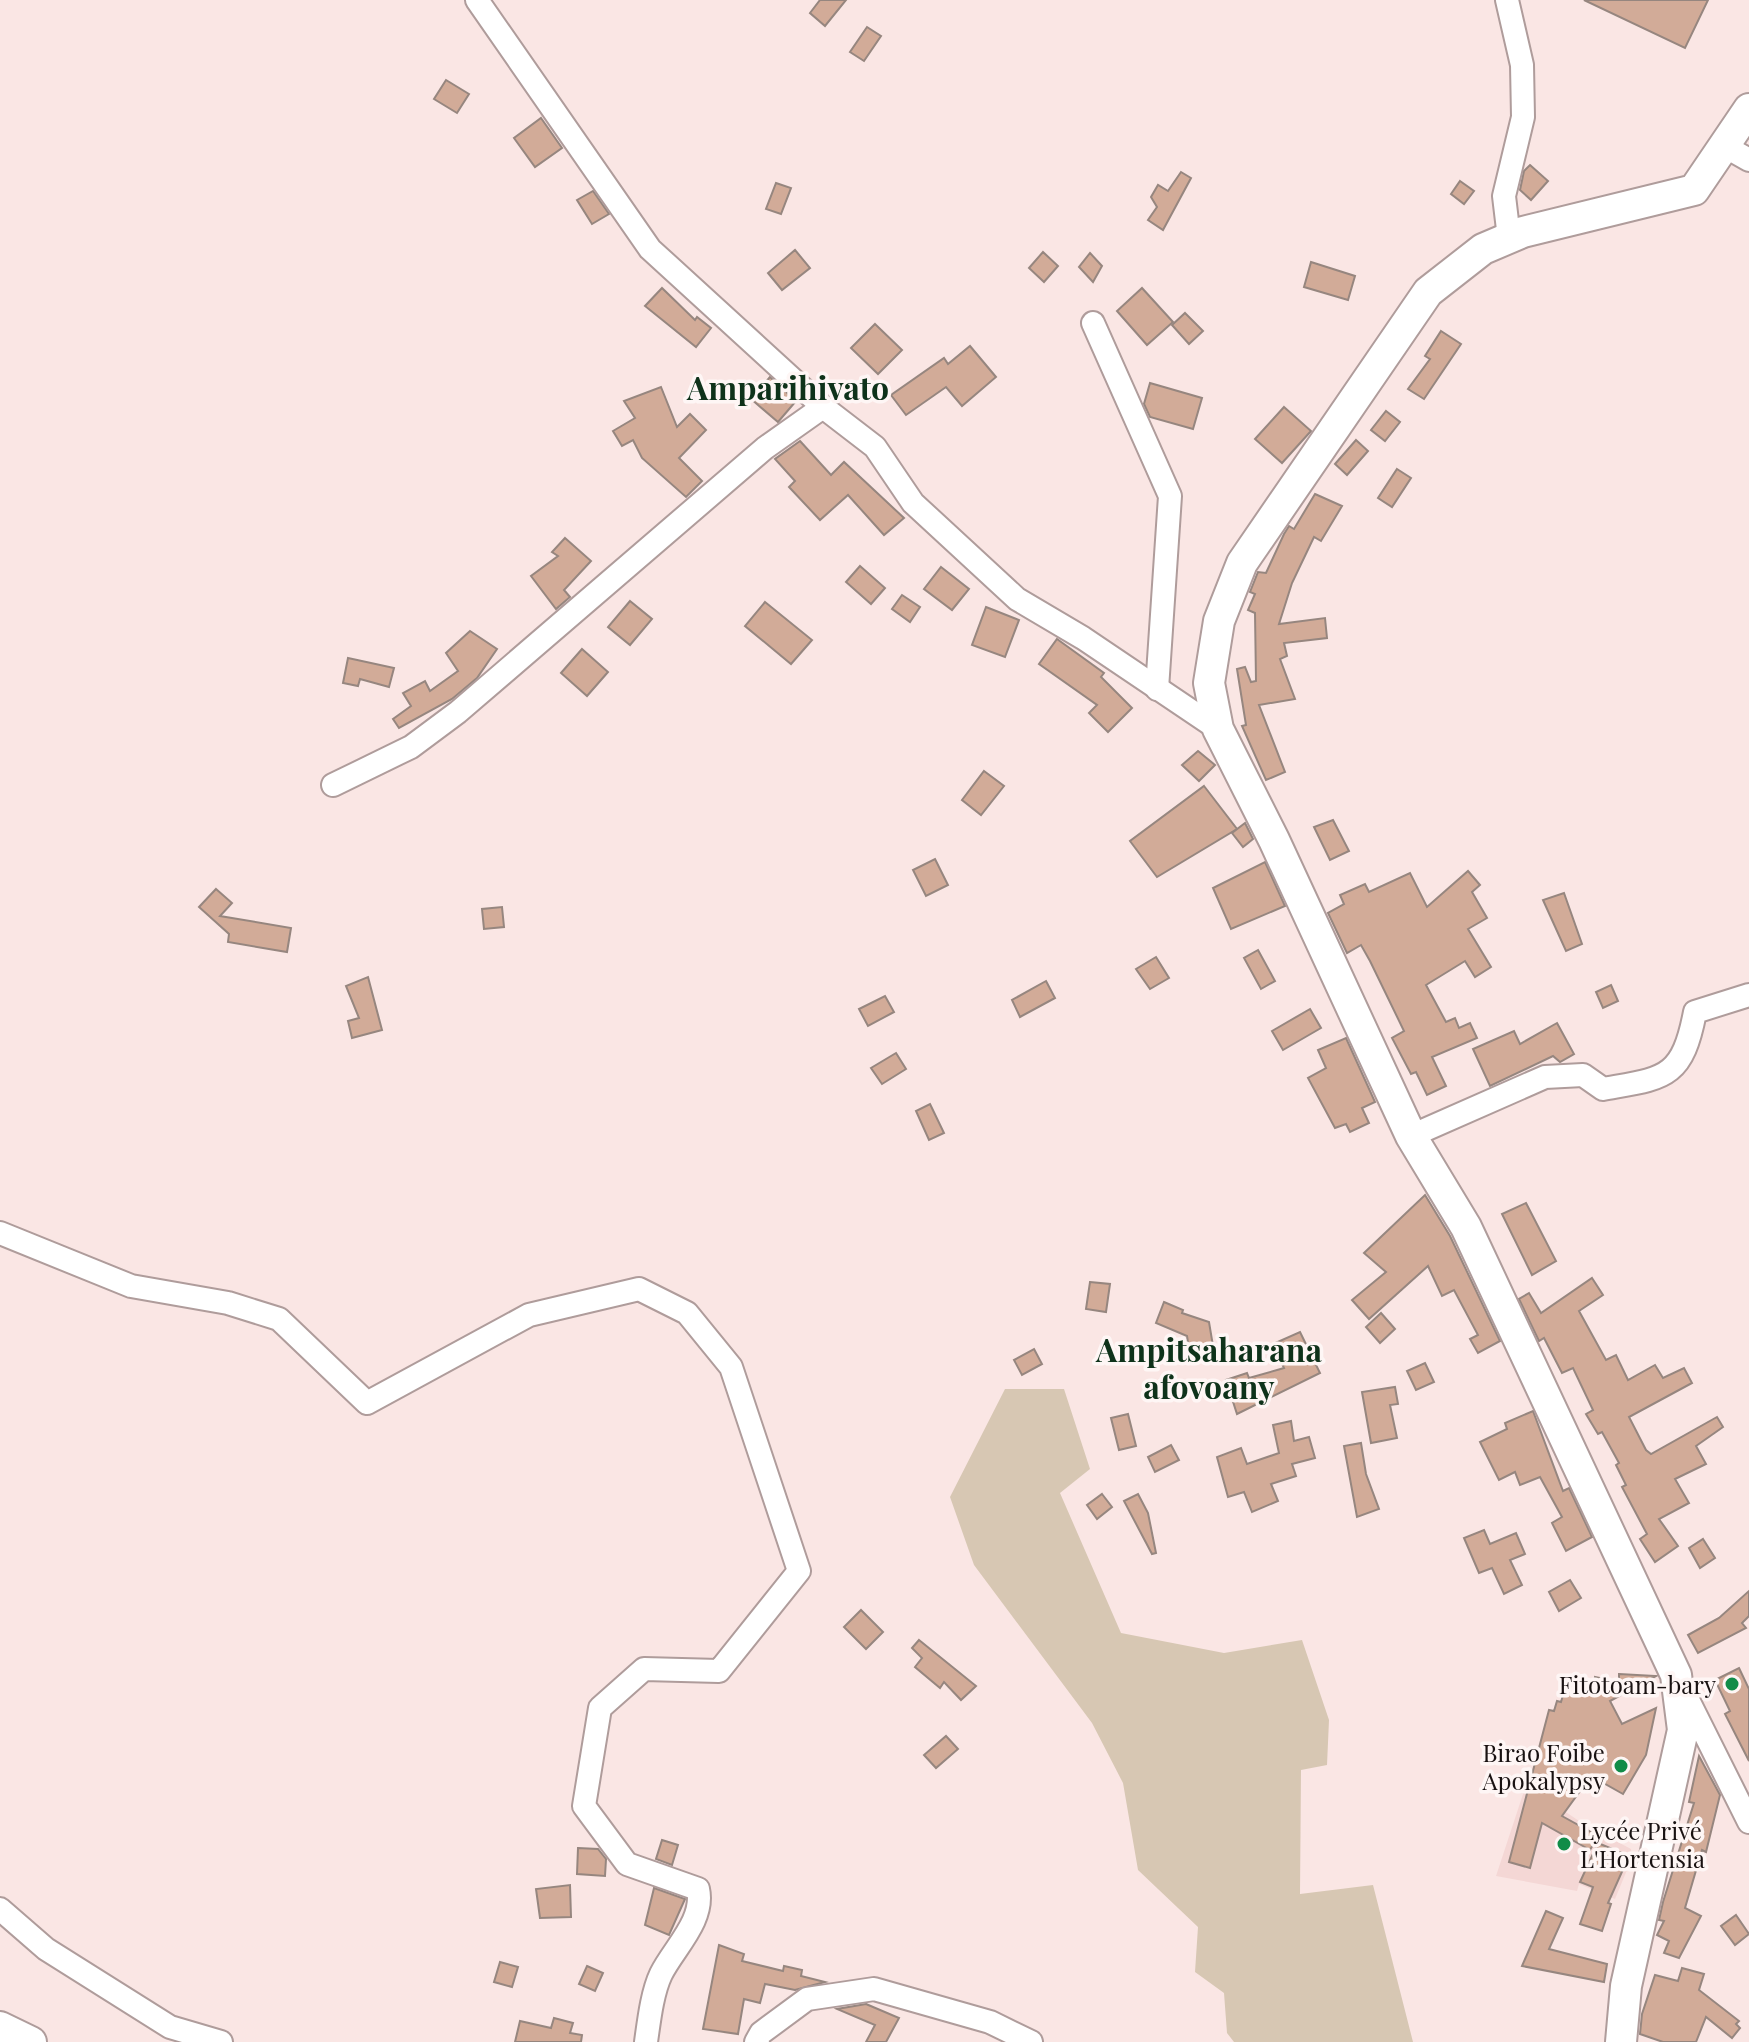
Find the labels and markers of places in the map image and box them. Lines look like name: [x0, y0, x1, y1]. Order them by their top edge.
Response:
place label: Fitotoam-bary: [1559, 1668, 1716, 1700]
marker: Fitotoam-bary: [1723, 1675, 1741, 1693]
place label: Birao Foibe Apokalypsy: [1481, 1736, 1605, 1796]
marker: Birao Foibe Apokalypsy: [1612, 1757, 1630, 1775]
place label: Lycée Privé L'Hortensia: [1580, 1814, 1705, 1874]
marker: Lycée Privé L'Hortensia: [1555, 1835, 1573, 1853]

